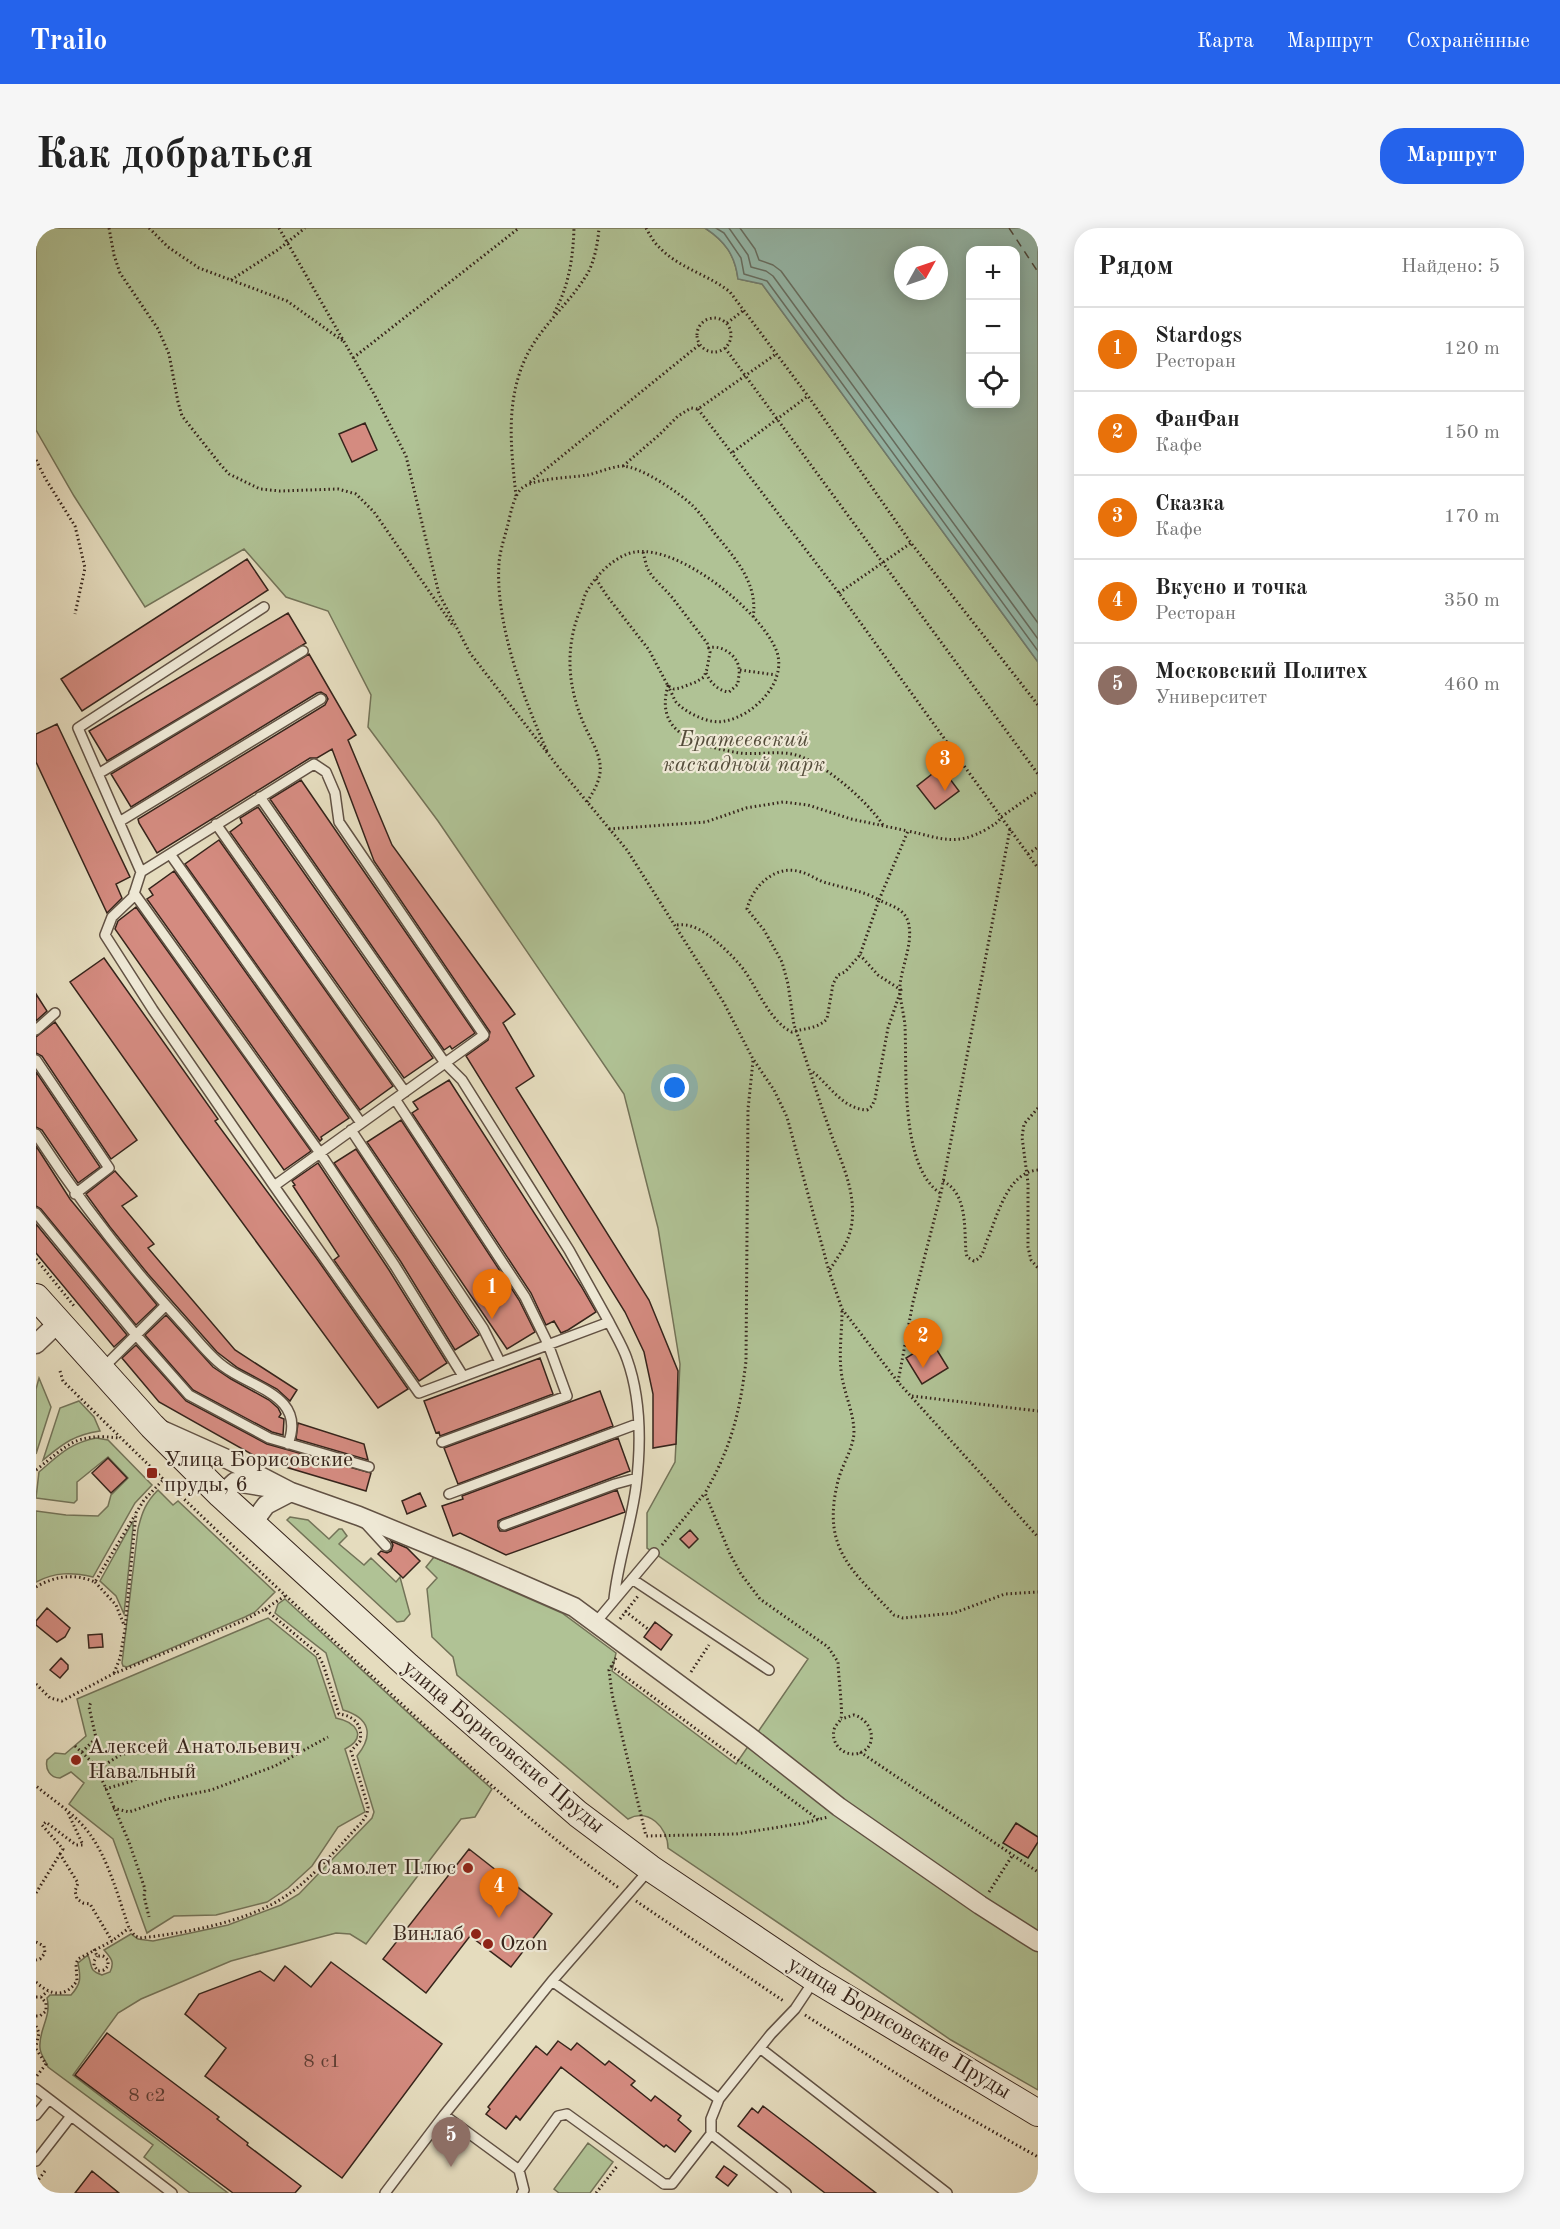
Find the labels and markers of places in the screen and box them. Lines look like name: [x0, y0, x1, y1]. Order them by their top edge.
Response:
pin: 3: [926, 742, 964, 791]
pin: 1: [472, 1270, 512, 1319]
pin: 2: [904, 1318, 942, 1368]
place label: Улица Борисовские пруды, 6: [164, 1449, 353, 1496]
marker: Улица Борисовские пруды, 6: [145, 1466, 159, 1480]
place label: Алексей Анатольевич Навальный: [88, 1736, 301, 1783]
marker: Алексей Анатольевич Навальный: [69, 1753, 83, 1767]
place label: Самолет Плюс: [316, 1857, 456, 1879]
marker: Самолет Плюс: [461, 1861, 475, 1875]
pin: 4: [480, 1868, 518, 1918]
place label: Винлаб: [392, 1923, 464, 1945]
marker: Винлаб: [469, 1927, 483, 1941]
place label: Ozon: [500, 1933, 548, 1955]
marker: Ozon: [481, 1937, 495, 1951]
pin: 5: [432, 2118, 470, 2167]

